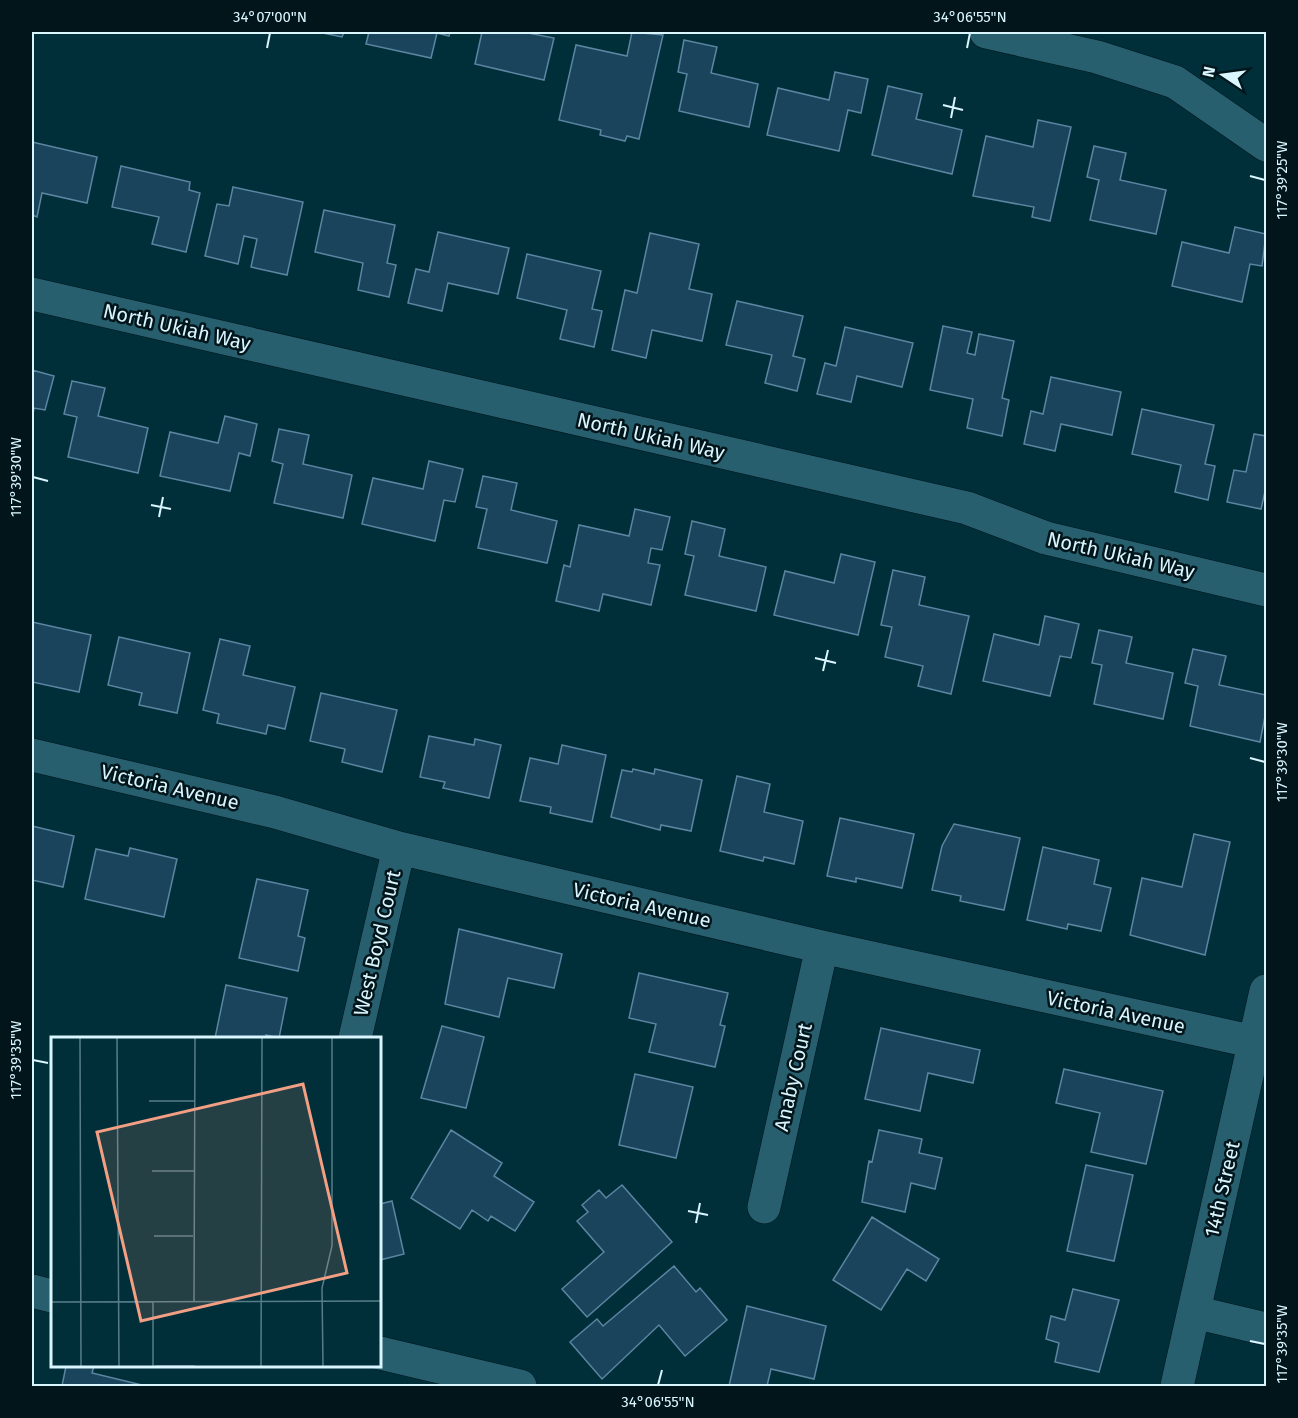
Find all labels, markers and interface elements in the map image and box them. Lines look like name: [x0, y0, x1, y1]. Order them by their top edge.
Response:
text: 34°07'00"N: [233, 8, 307, 26]
text: 34°06'55"N: [933, 8, 1007, 26]
north arrow: [1193, 45, 1253, 105]
text: N: [1198, 64, 1219, 79]
text: 117°39'25"W: [1273, 140, 1291, 219]
street label: North Ukiah Way: [101, 298, 253, 356]
street label: North Ukiah Way: [575, 407, 727, 465]
text: 117°39'30"W: [7, 436, 25, 517]
street label: North Ukiah Way: [1045, 526, 1197, 584]
text: 117°39'30"W: [1273, 721, 1291, 802]
street label: Victoria Avenue: [99, 759, 241, 815]
street label: West Boyd Court: [349, 867, 406, 1018]
street label: Victoria Avenue: [571, 877, 713, 933]
street label: Victoria Avenue: [1045, 986, 1187, 1038]
text: 117°39'35"W: [7, 1020, 25, 1099]
street label: Anaby Court: [769, 1020, 817, 1133]
inset map: [51, 1037, 381, 1367]
street label: 14th Street: [1199, 1138, 1245, 1239]
text: 117°39'35"W: [1273, 1304, 1291, 1383]
text: 34°06'55"N: [621, 1393, 695, 1411]

